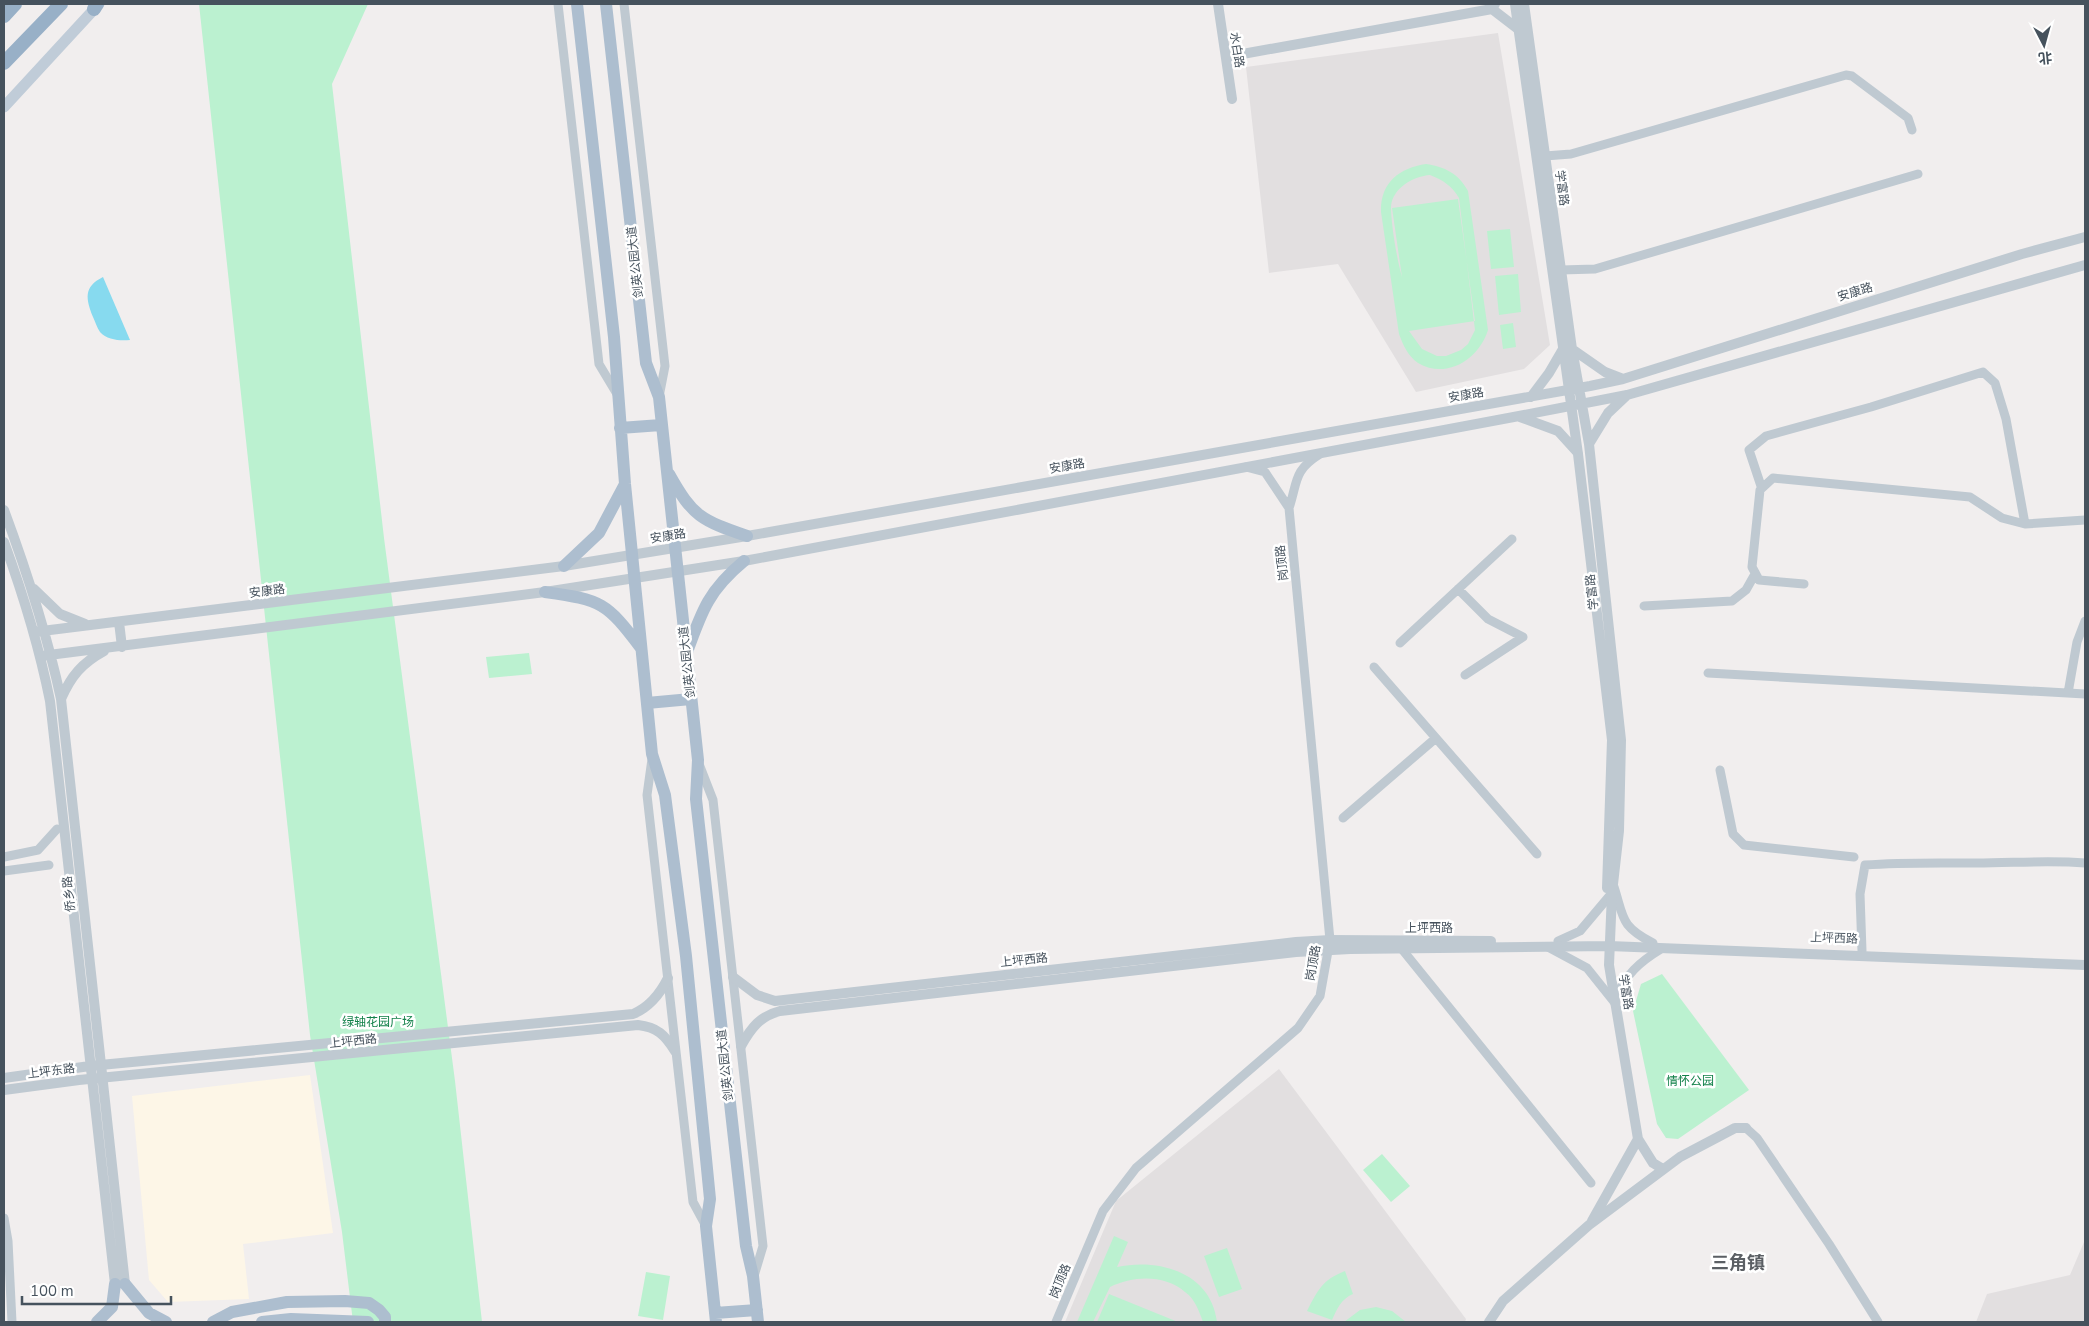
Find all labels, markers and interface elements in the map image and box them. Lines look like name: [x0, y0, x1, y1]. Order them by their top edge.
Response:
north arrow: [2019, 20, 2069, 70]
street label: 水白路: [1226, 31, 1248, 69]
text: 北: [2037, 47, 2053, 68]
street label: 学富路: [1552, 169, 1572, 207]
street label: 剑英公园大道: [623, 225, 647, 299]
street label: 安康路: [1835, 279, 1875, 305]
street label: 安康路: [1447, 384, 1485, 406]
street label: 安康路: [1048, 455, 1086, 477]
street label: 安康路: [649, 525, 687, 547]
street label: 岗顶路: [1272, 544, 1292, 582]
street label: 学富路: [1582, 573, 1602, 611]
street label: 安康路: [248, 581, 286, 601]
street label: 剑英公园大道: [675, 625, 699, 699]
street label: 侨乡路: [59, 875, 79, 913]
street label: 上坪西路: [1405, 920, 1453, 936]
street label: 上坪西路: [1810, 929, 1858, 947]
street label: 岗顶路: [1302, 944, 1324, 982]
street label: 上坪西路: [999, 950, 1049, 970]
street label: 学富路: [1615, 973, 1637, 1011]
park label: 绿轴花园广场: [342, 1014, 414, 1030]
street label: 剑英公园大道: [713, 1028, 737, 1102]
street label: 上坪西路: [328, 1031, 378, 1051]
street label: 上坪东路: [26, 1060, 76, 1082]
park label: 情怀公园: [1666, 1073, 1714, 1089]
district label: 三角镇: [1711, 1251, 1765, 1275]
street label: 岗顶路: [1046, 1261, 1074, 1301]
scale bar: [22, 1274, 171, 1306]
text: 100 m: [30, 1281, 74, 1301]

